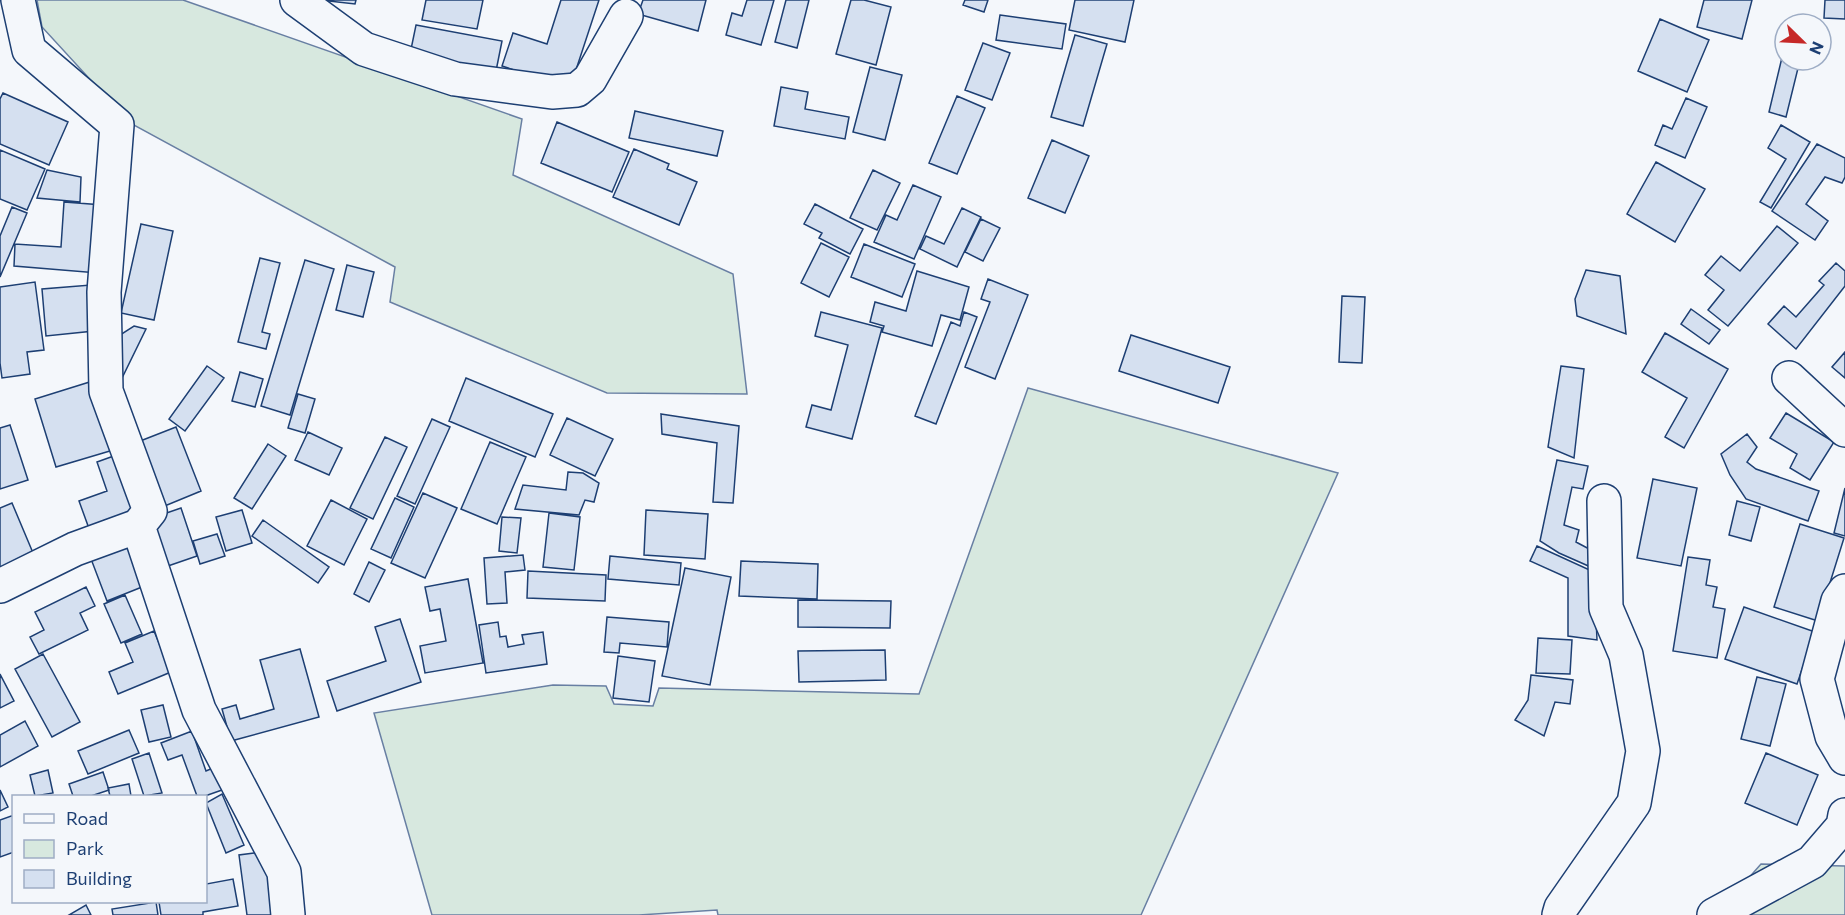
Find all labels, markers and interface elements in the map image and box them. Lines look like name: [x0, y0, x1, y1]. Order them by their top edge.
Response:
north arrow: [1773, 12, 1833, 72]
text: N: [1806, 39, 1828, 58]
legend: [12, 795, 207, 903]
text: Road: [66, 807, 108, 829]
text: Park: [66, 837, 104, 859]
text: Building: [66, 867, 132, 889]

